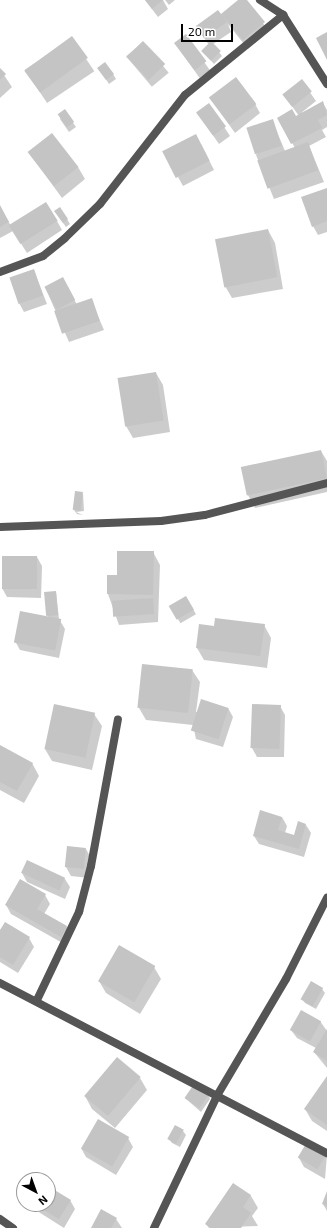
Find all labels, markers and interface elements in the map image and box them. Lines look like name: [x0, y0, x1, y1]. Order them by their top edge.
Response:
scale bar: [183, 16, 235, 42]
text: 20 m: [188, 24, 215, 38]
north arrow: [16, 1172, 56, 1212]
text: N: [36, 1193, 51, 1208]

